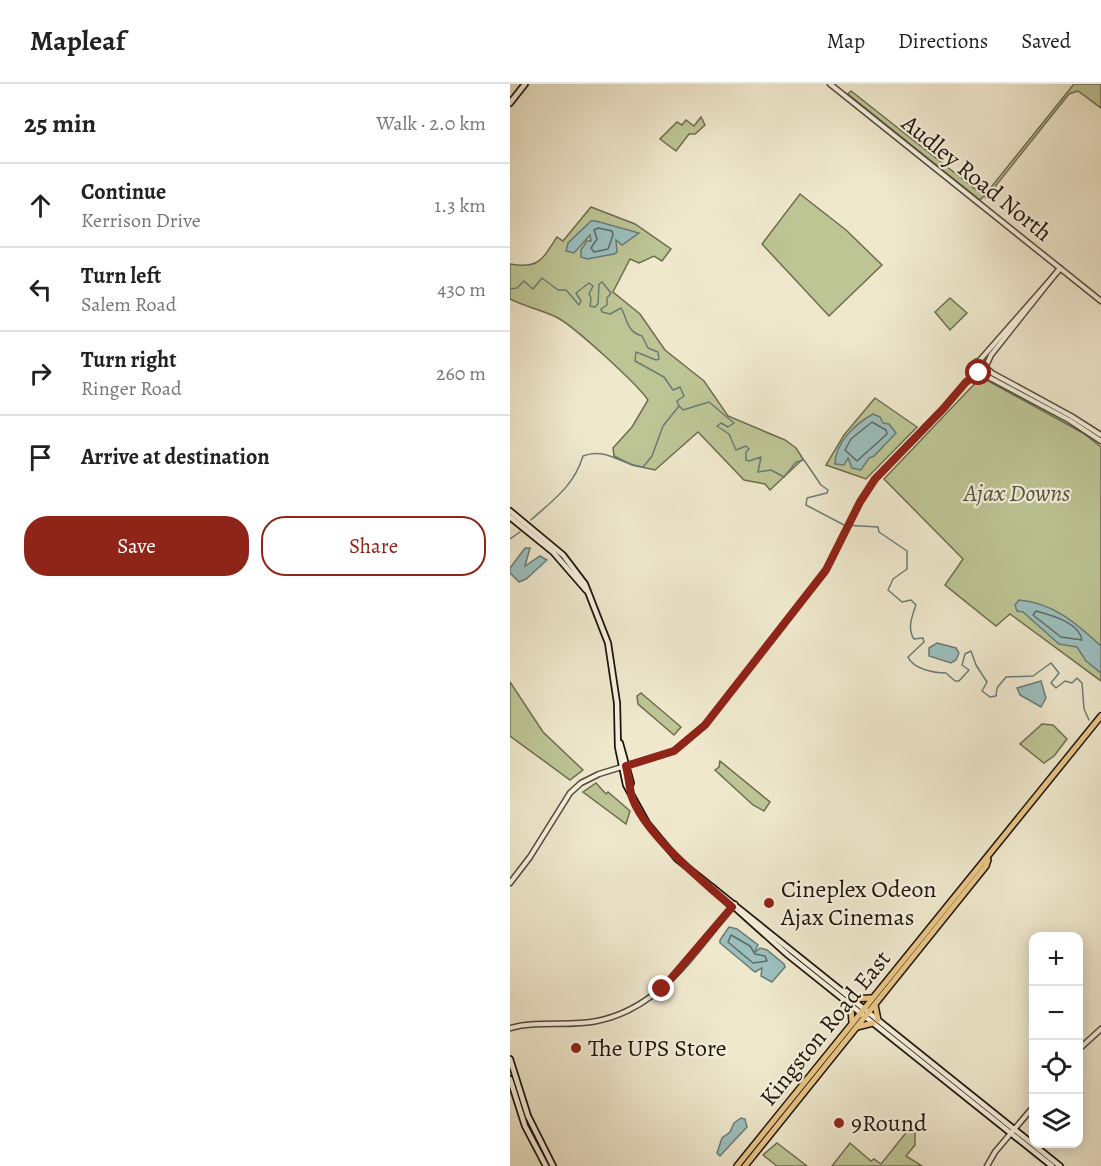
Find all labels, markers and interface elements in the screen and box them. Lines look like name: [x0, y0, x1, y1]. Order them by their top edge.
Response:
text: Mapleaf: [30, 22, 125, 60]
text: Map: [827, 27, 865, 55]
text: Directions: [898, 27, 988, 55]
text: Saved: [1021, 27, 1071, 55]
text: 25 min: [24, 106, 96, 141]
street label: Audley Road North: [894, 107, 1059, 249]
text: Walk · 2.0 km: [376, 110, 486, 137]
text: Continue: [81, 177, 166, 207]
icon: ahead: [24, 189, 57, 222]
text: 1.3 km: [434, 192, 486, 219]
text: Kerrison Drive: [81, 207, 201, 234]
text: Turn left: [81, 261, 161, 291]
icon: left: [24, 273, 57, 306]
text: 430 m: [437, 276, 486, 303]
text: Salem Road: [81, 291, 177, 318]
text: Turn right: [81, 345, 177, 375]
icon: right: [24, 357, 57, 390]
route start: [965, 359, 991, 385]
text: 260 m: [436, 360, 486, 387]
text: Ringer Road: [81, 375, 182, 402]
icon: arrive: [24, 441, 57, 474]
text: Arrive at destination: [81, 442, 270, 472]
park label: Ajax Downs: [962, 477, 1070, 509]
button: Save: [24, 516, 249, 576]
button: Share: [261, 516, 486, 576]
place label: Cineplex Odeon Ajax Cinemas: [780, 873, 937, 933]
marker: Cineplex Odeon Ajax Cinemas: [762, 896, 776, 910]
map controls: [1029, 932, 1083, 1148]
button: +: [1029, 932, 1083, 986]
street label: Kingston Road East: [752, 943, 898, 1113]
route end: [648, 975, 674, 1001]
button: −: [1029, 986, 1083, 1040]
place label: The UPS Store: [588, 1032, 727, 1064]
button: locate: [1029, 1040, 1083, 1094]
marker: The UPS Store: [569, 1041, 583, 1055]
button: layers: [1029, 1094, 1083, 1148]
place label: 9Round: [851, 1107, 927, 1139]
marker: 9Round: [832, 1116, 846, 1130]

